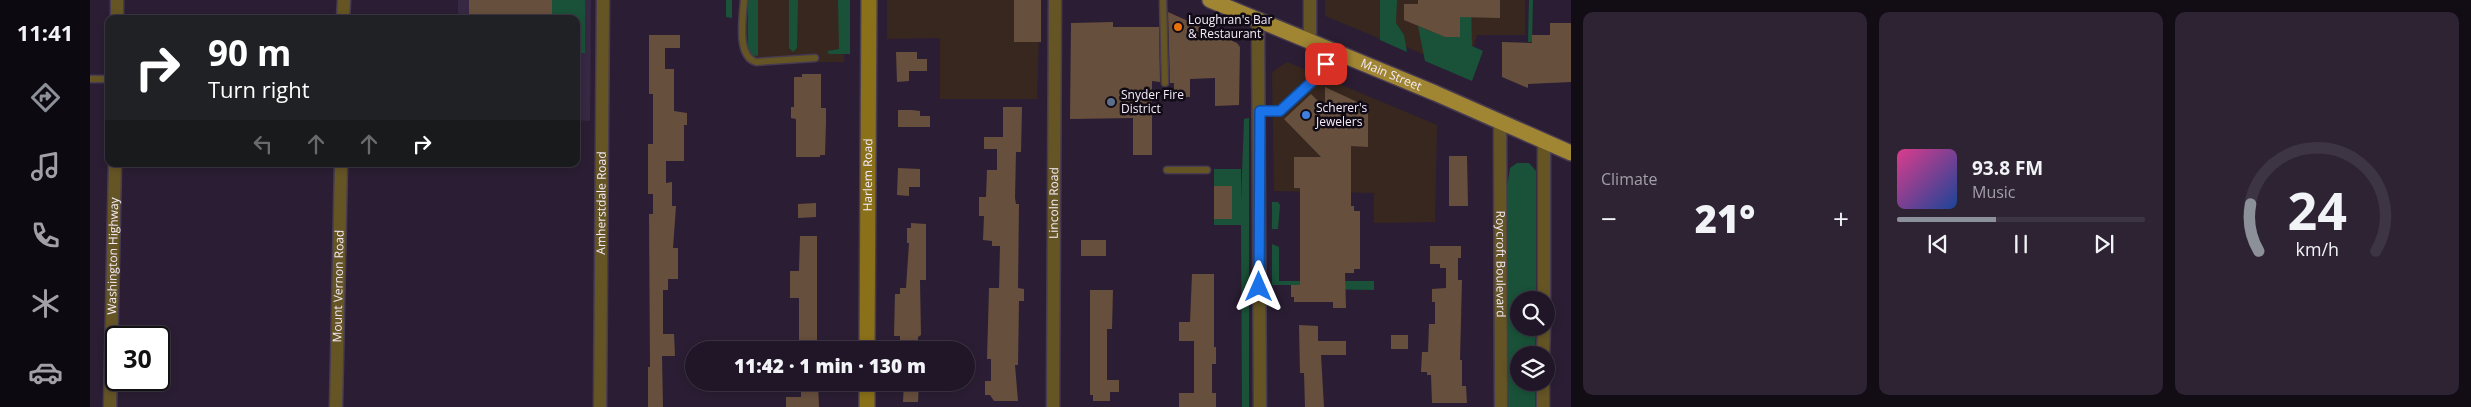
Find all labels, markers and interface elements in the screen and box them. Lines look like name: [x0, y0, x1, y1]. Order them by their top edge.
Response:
place label: Loughran's Bar & Restaurant: [1188, 11, 1273, 42]
text: 11:41: [17, 17, 73, 47]
marker: Loughran's Bar & Restaurant: [1172, 21, 1184, 33]
text: 90 m: [208, 29, 291, 76]
icon: right: [125, 35, 190, 100]
pin: [1305, 43, 1347, 85]
icon: arrive: [1312, 50, 1340, 78]
street label: Main Street: [1358, 54, 1424, 95]
text: Turn right: [208, 74, 310, 104]
icon: directions: [28, 80, 63, 115]
place label: Snyder Fire District: [1121, 86, 1184, 117]
marker: Snyder Fire District: [1105, 96, 1117, 108]
place label: Scherer's Jewelers: [1315, 99, 1368, 130]
marker: Scherer's Jewelers: [1300, 109, 1312, 121]
icon: left: [249, 130, 277, 158]
icon: ahead: [302, 130, 330, 158]
icon: ahead: [355, 130, 383, 158]
icon: right: [408, 130, 436, 158]
street label: Harlem Road: [859, 138, 876, 212]
icon: music: [28, 149, 63, 184]
street label: Amherstdale Road: [592, 151, 610, 255]
text: 93.8 FM: [1972, 155, 2043, 181]
street label: Lincoln Road: [1045, 167, 1062, 239]
text: Climate: [1601, 168, 1658, 190]
text: 24: [2287, 174, 2347, 245]
text: Music: [1972, 181, 2016, 203]
text: 21°: [1695, 192, 1755, 244]
street label: Washington Highway: [103, 196, 122, 315]
text: −: [1601, 199, 1617, 237]
text: +: [1833, 199, 1849, 237]
street label: Roycroft Boulevard: [1492, 210, 1510, 318]
icon: phone: [28, 218, 63, 253]
street label: Mount Vernon Road: [328, 230, 348, 343]
icon: previous: [1924, 230, 1952, 258]
icon: pause: [2007, 230, 2035, 258]
icon: next: [2090, 230, 2118, 258]
text: km/h: [2295, 237, 2339, 261]
position arrow: [1232, 260, 1284, 312]
icon: climate: [28, 286, 63, 321]
map controls: [1510, 291, 1555, 391]
button: search: [1510, 291, 1555, 336]
speed limit sign: 30: [105, 326, 170, 391]
button: layers: [1510, 346, 1555, 391]
text: 11:42 · 1 min · 130 m: [734, 353, 926, 379]
icon: car: [28, 355, 63, 390]

